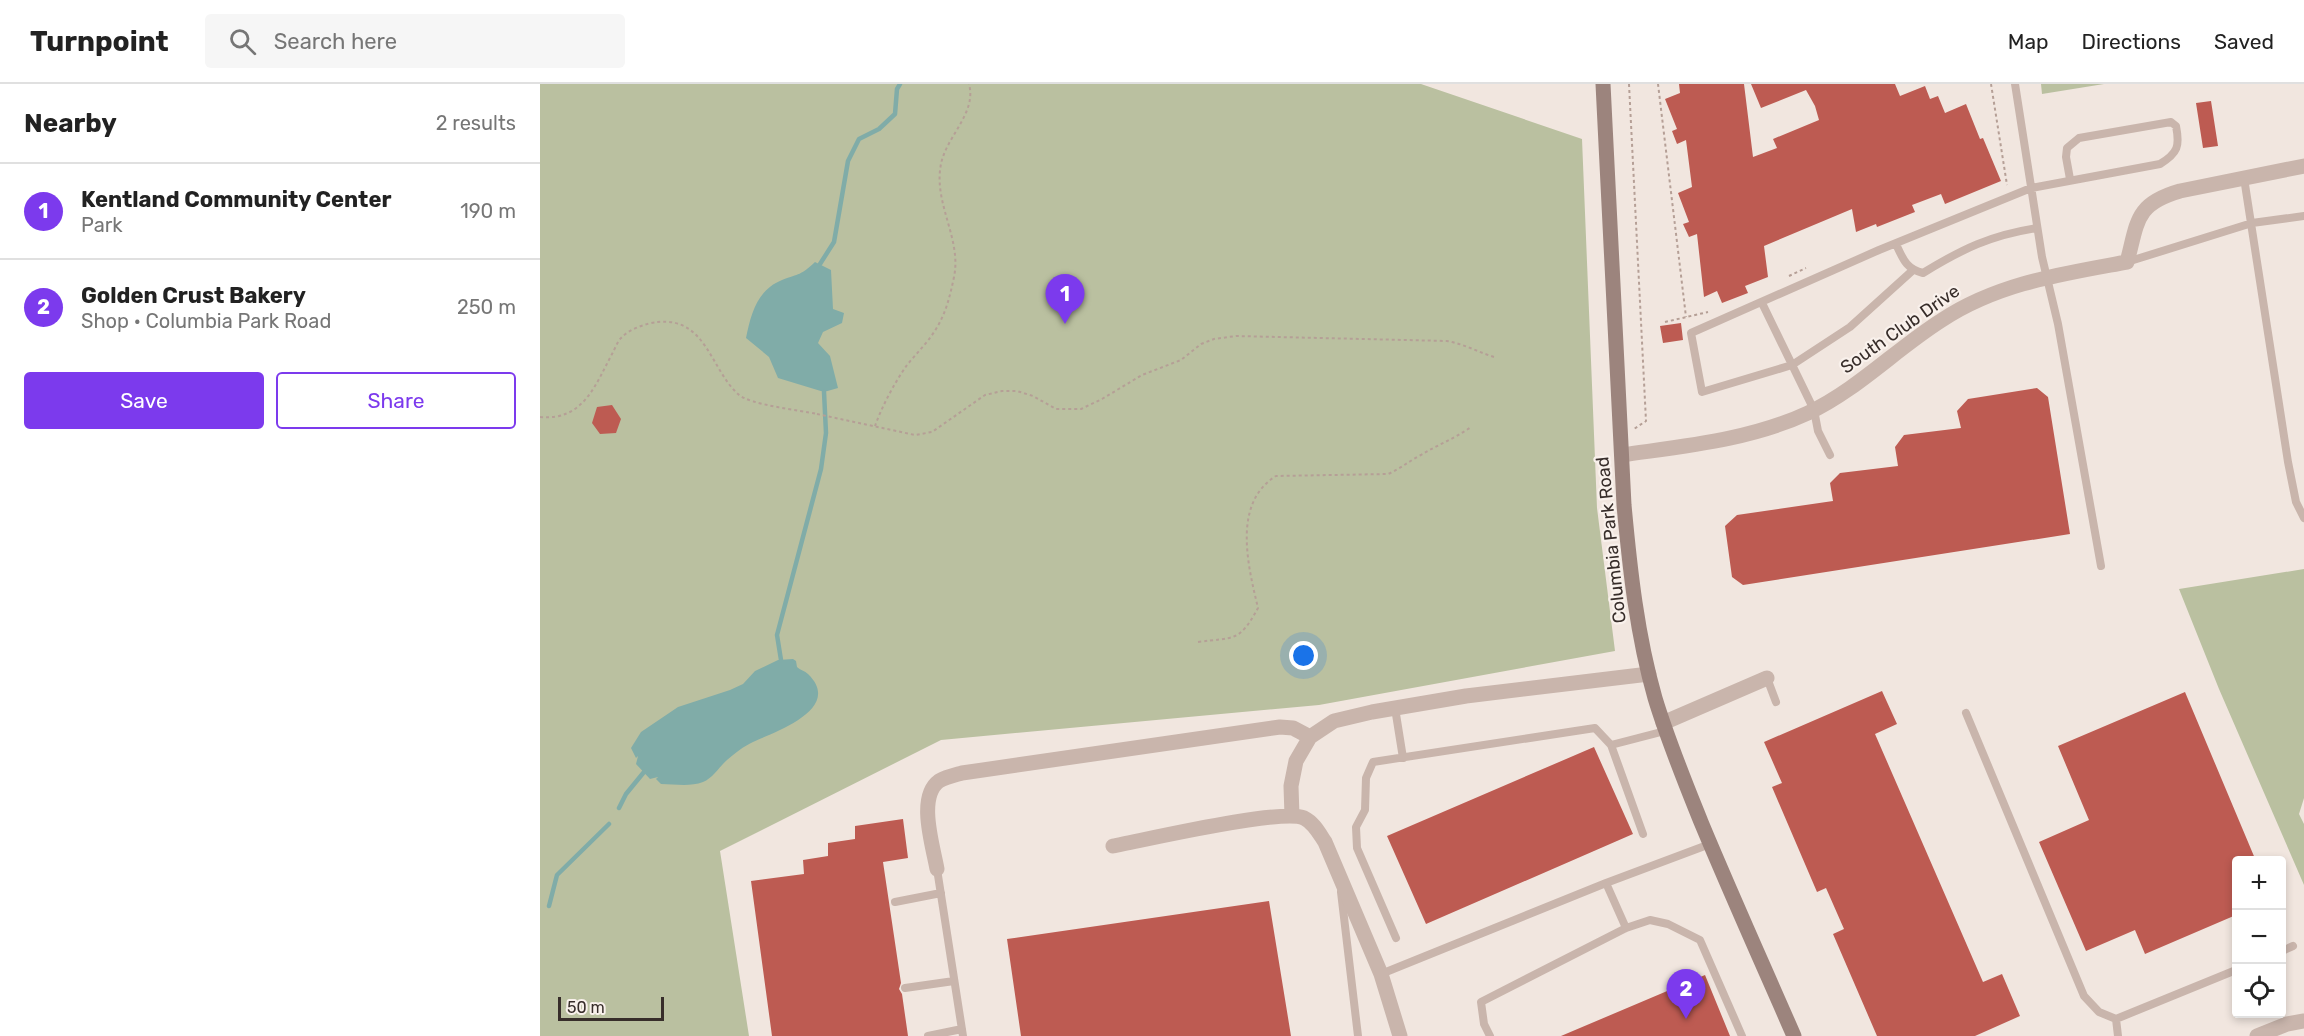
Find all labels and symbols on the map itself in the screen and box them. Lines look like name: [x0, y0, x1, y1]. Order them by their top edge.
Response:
pin: 1: [1046, 274, 1084, 324]
street label: South Club Drive: [1836, 280, 1964, 378]
street label: Columbia Park Road: [1591, 456, 1631, 624]
your location: [1289, 641, 1318, 670]
pin: 2: [1666, 970, 1706, 1019]
scale bar: [558, 994, 664, 1022]

